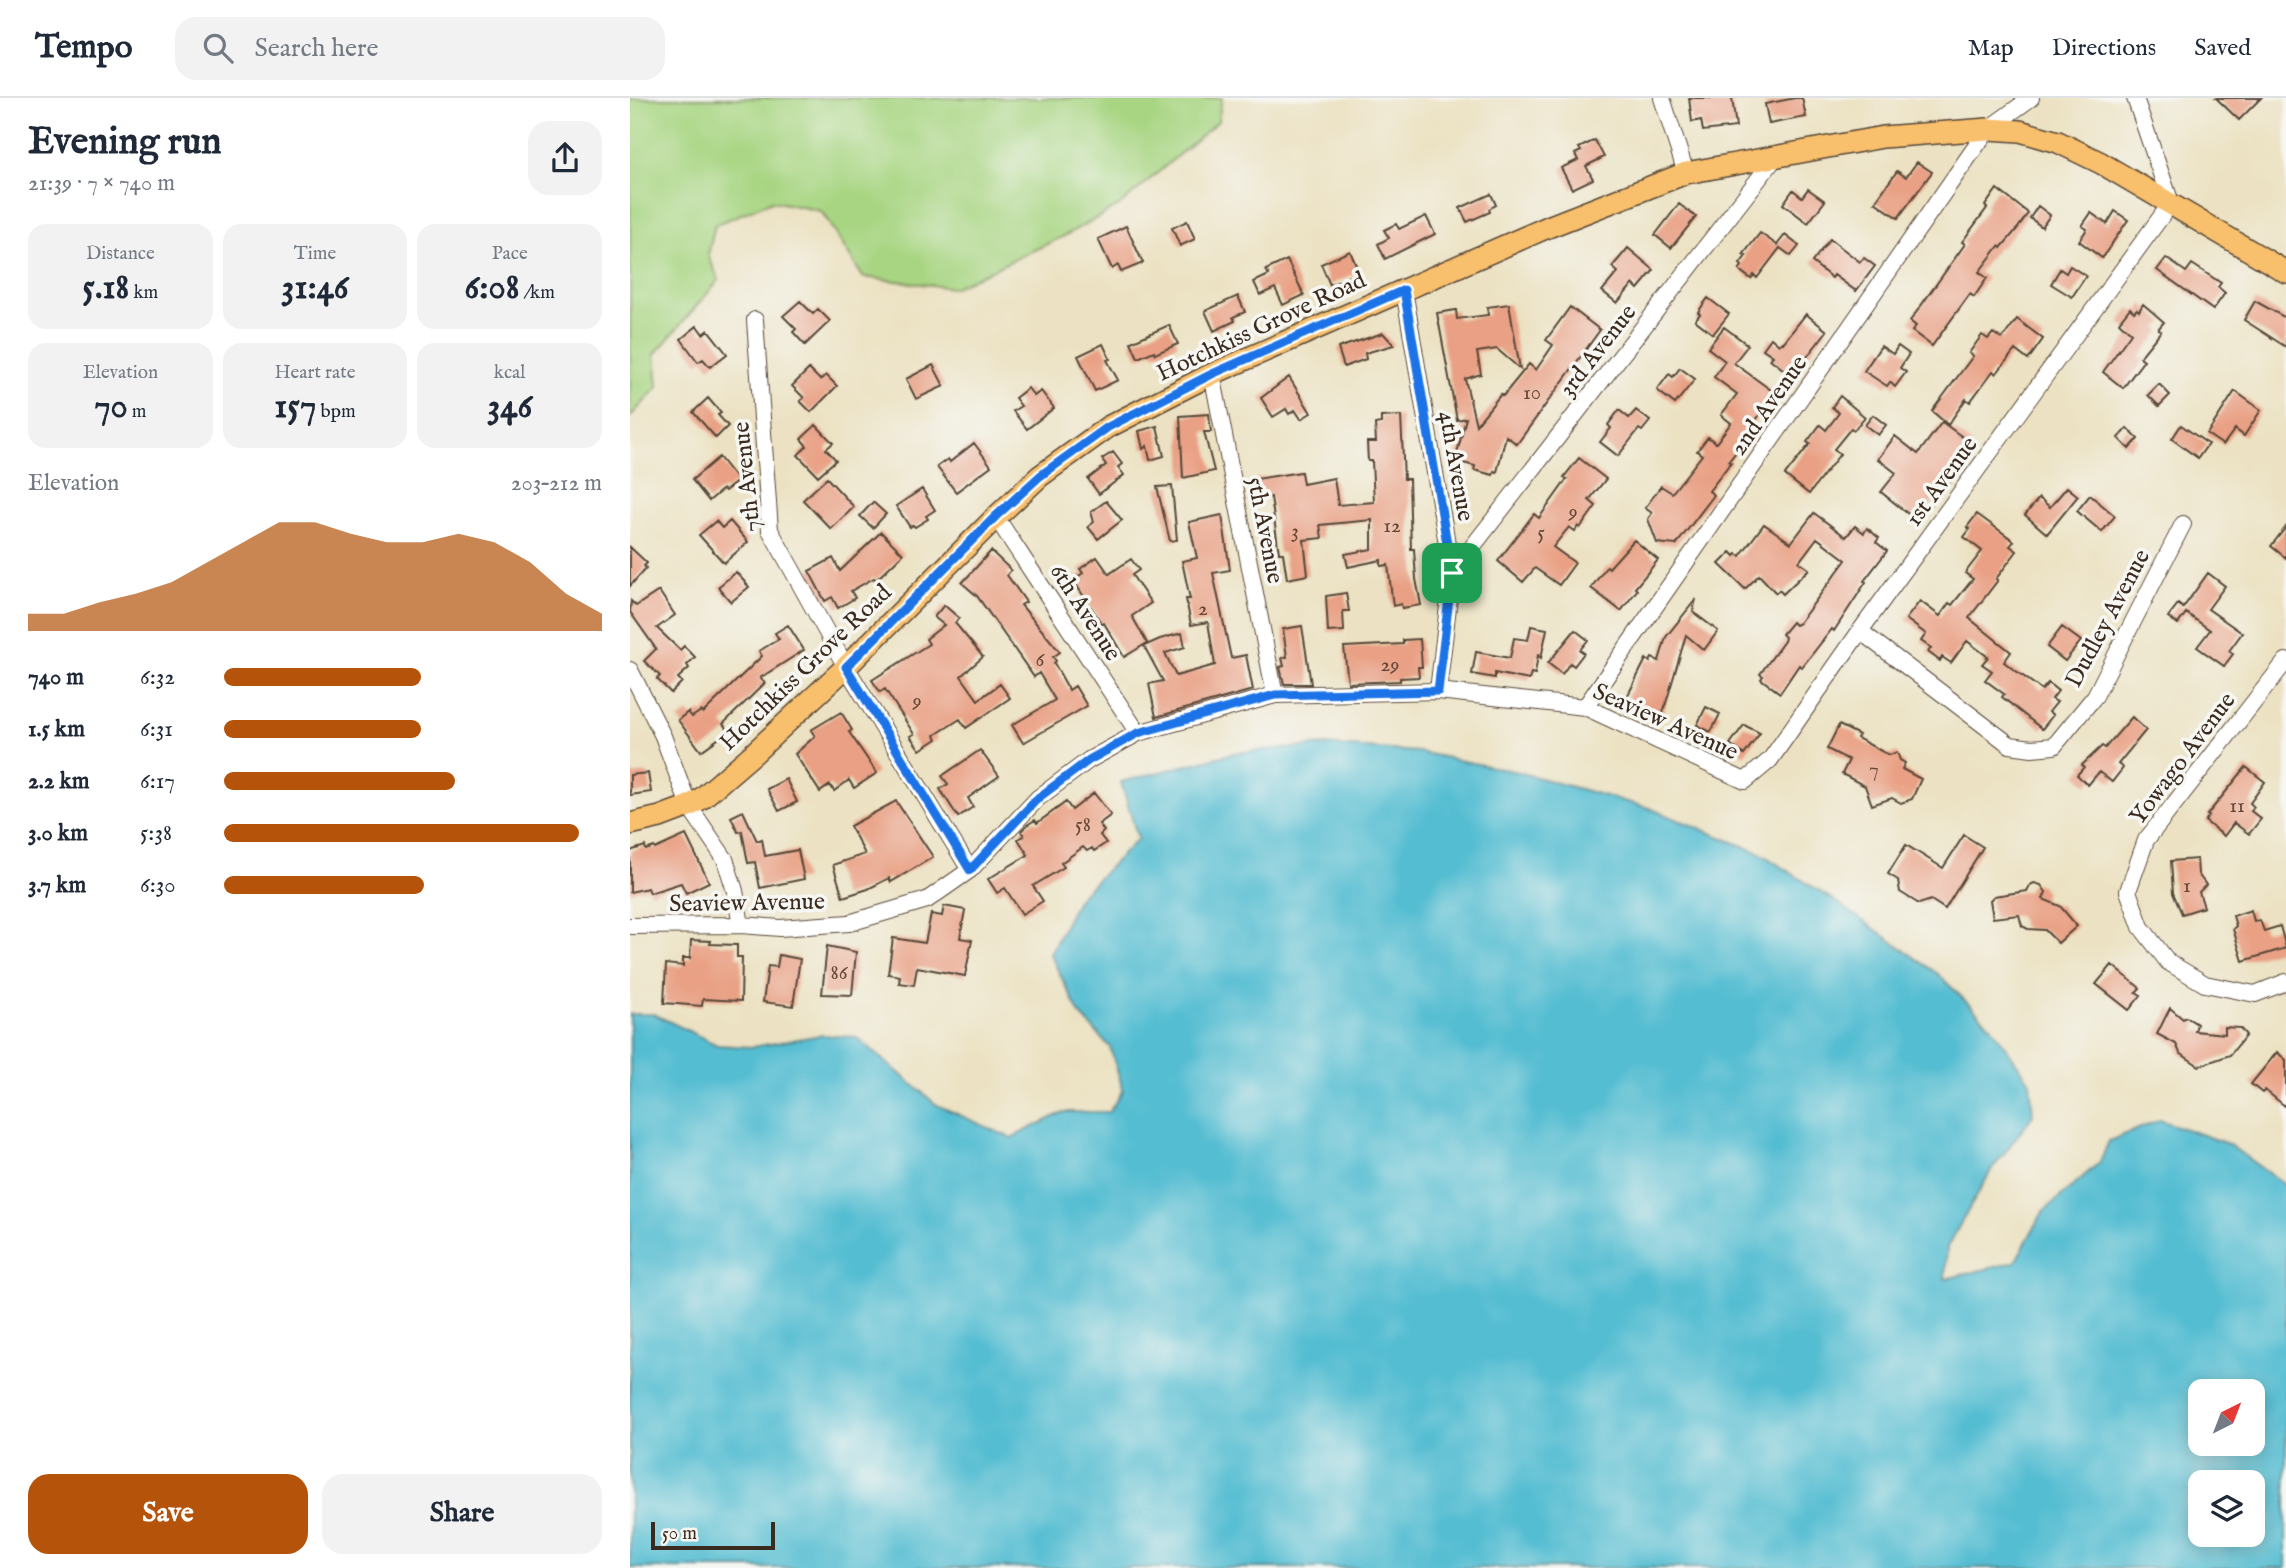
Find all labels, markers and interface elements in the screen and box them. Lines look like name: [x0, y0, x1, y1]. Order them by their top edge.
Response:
search box: [175, 17, 665, 80]
text: Tempo: [35, 27, 133, 69]
icon: search: [199, 29, 237, 67]
text: Search here: [255, 32, 378, 65]
text: Map: [1968, 33, 2014, 64]
text: Directions: [2052, 33, 2156, 64]
text: Saved: [2194, 33, 2251, 64]
text: Evening run: [28, 119, 222, 167]
button: share: [528, 121, 602, 195]
text: 21:39 · 7 × 740 m: [28, 169, 175, 198]
text: Distance: [86, 242, 155, 266]
text: Time: [294, 242, 336, 266]
text: Pace: [492, 242, 528, 266]
street label: Hotchkiss Grove Road: [1152, 265, 1371, 389]
text: 5.18: [82, 266, 129, 311]
text: 31:46: [281, 266, 349, 311]
text: 6:08: [464, 266, 519, 311]
text: km: [129, 281, 158, 305]
text: /km: [519, 281, 555, 305]
street label: 3rd Avenue: [1552, 298, 1644, 403]
street label: 2nd Avenue: [1723, 350, 1815, 462]
text: Elevation: [83, 361, 158, 385]
text: Heart rate: [274, 361, 356, 385]
text: kcal: [494, 361, 526, 385]
house number: 10: [1523, 380, 1541, 407]
text: 70: [94, 385, 128, 430]
text: 157: [274, 385, 316, 430]
text: 346: [487, 385, 532, 430]
text: m: [128, 400, 147, 424]
text: bpm: [316, 400, 356, 424]
street label: 4th Avenue: [1431, 409, 1480, 524]
street label: 7th Avenue: [726, 420, 769, 534]
street label: 1st Avenue: [1899, 431, 1985, 533]
text: Elevation: [28, 469, 119, 498]
text: 203–212 m: [511, 469, 602, 498]
street label: 5th Avenue: [1239, 474, 1290, 586]
house number: 9: [1567, 499, 1578, 526]
house number: 12: [1383, 513, 1401, 540]
house number: 3: [1291, 518, 1299, 545]
house number: 5: [1537, 520, 1545, 547]
pin: [1422, 543, 1482, 603]
street label: Dudley Avenue: [2059, 544, 2158, 693]
icon: arrive: [1433, 554, 1471, 592]
street label: 6th Avenue: [1042, 558, 1128, 667]
street label: Hotchkiss Grove Road: [713, 578, 899, 758]
house number: 2: [1198, 596, 1208, 623]
house number: 6: [1036, 647, 1046, 674]
house number: 29: [1380, 652, 1400, 679]
text: 740 m: [28, 663, 84, 692]
text: 6:32: [140, 663, 175, 692]
street label: Seaview Avenue: [1588, 677, 1743, 768]
street label: Yowago Avenue: [2123, 686, 2243, 831]
house number: 9: [911, 688, 922, 715]
text: 1.5 km: [28, 715, 85, 744]
text: 6:31: [140, 715, 173, 744]
house number: 7: [1869, 757, 1879, 784]
text: 2.2 km: [28, 767, 90, 796]
text: 6:17: [140, 767, 175, 796]
house number: 11: [2229, 793, 2245, 820]
house number: 58: [1075, 812, 1091, 839]
text: 3.0 km: [28, 819, 88, 848]
text: 5:38: [140, 819, 172, 848]
text: 3.7 km: [28, 871, 86, 900]
text: 6:30: [140, 871, 176, 900]
house number: 1: [2183, 873, 2191, 900]
street label: Seaview Avenue: [669, 887, 825, 920]
house number: 86: [830, 960, 849, 987]
north arrow: [2188, 1379, 2264, 1456]
map controls: [2188, 1379, 2265, 1547]
button: layers: [2188, 1470, 2265, 1547]
button: Save: [28, 1474, 308, 1554]
button: Share: [322, 1474, 602, 1554]
scale bar: [651, 1519, 775, 1551]
text: 50 m: [662, 1522, 697, 1546]

